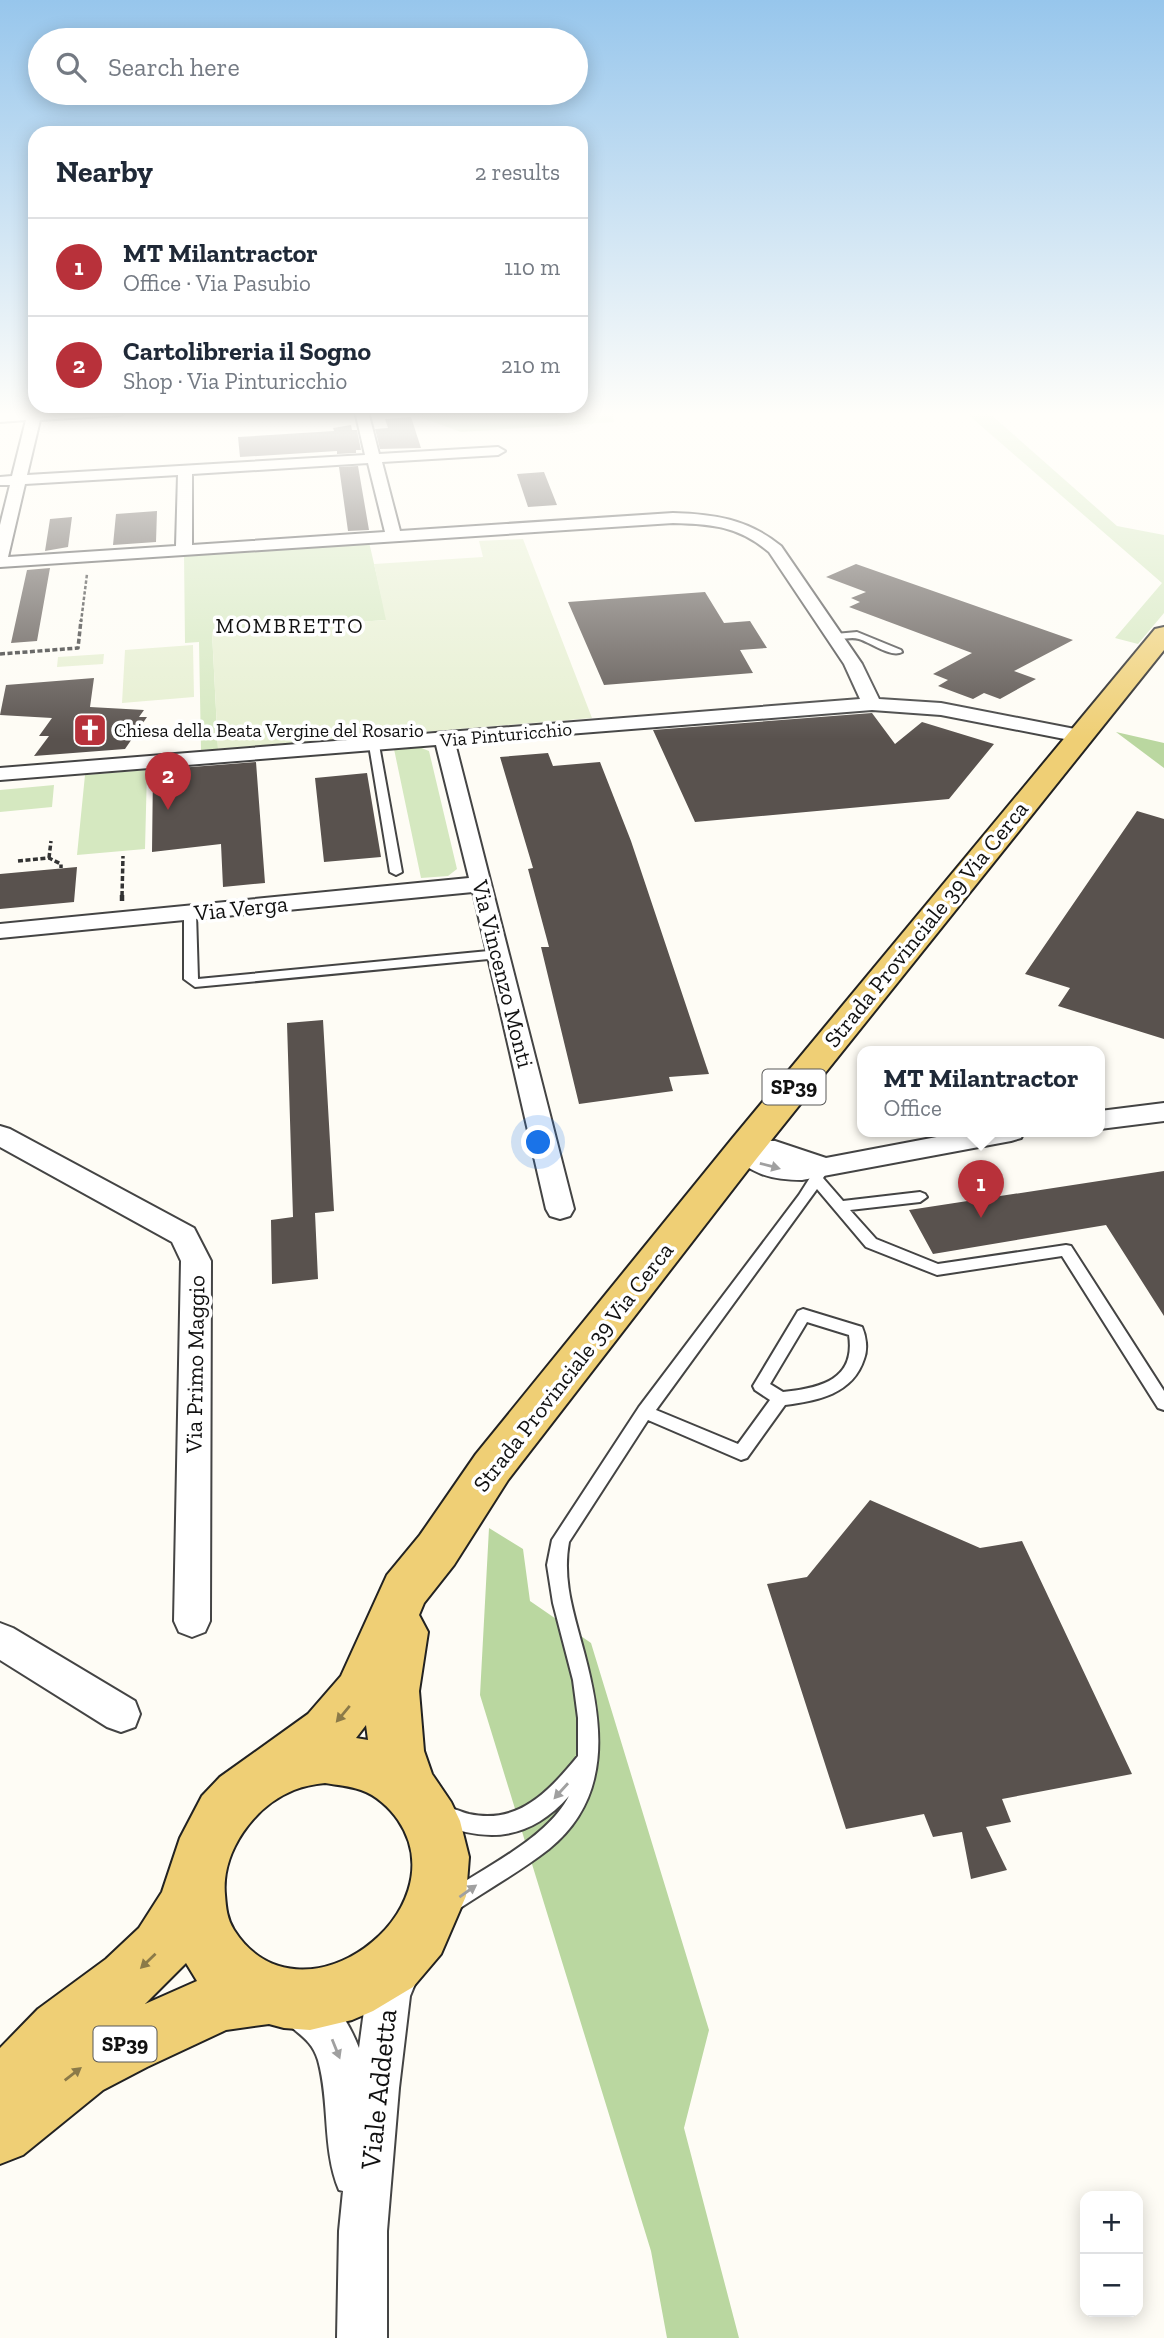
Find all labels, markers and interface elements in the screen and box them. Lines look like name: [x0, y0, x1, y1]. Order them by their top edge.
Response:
search box: [28, 28, 588, 105]
icon: search: [52, 48, 90, 86]
text: Search here: [108, 51, 240, 83]
text: Nearby: [56, 154, 153, 190]
text: 2 results: [475, 158, 560, 186]
text: MT Milantractor: [123, 237, 318, 269]
text: 1: [74, 253, 84, 281]
text: 110 m: [504, 253, 560, 281]
text: Office · Via Pasubio: [123, 269, 311, 297]
text: Cartolibreria il Sogno: [123, 335, 371, 367]
text: 2: [73, 351, 85, 379]
text: 210 m: [501, 351, 560, 379]
text: Shop · Via Pinturicchio: [123, 367, 347, 395]
district label: MOMBRETTO: [215, 613, 365, 638]
church icon: Chiesa della Beata Vergine del Rosario: [71, 711, 109, 749]
street label: Via Pinturicchio: [438, 717, 573, 752]
place label: Chiesa della Beata Vergine del Rosario: [114, 719, 424, 742]
pin: 2: [145, 752, 191, 810]
street label: Strada Provinciale 39 Via Cerca: [818, 795, 1034, 1053]
street label: Via Vincenzo Monti: [466, 876, 540, 1071]
street label: Via Verga: [192, 889, 289, 927]
popup: [857, 1046, 1105, 1137]
text: MT Milantractor: [884, 1062, 1078, 1094]
road number: SP39: [762, 1070, 826, 1104]
text: Office: [884, 1094, 942, 1122]
your location: [521, 1125, 555, 1159]
pin: 1: [958, 1160, 1004, 1218]
one-way arrow: [760, 1161, 782, 1172]
street label: Strada Provinciale 39 Via Cerca: [467, 1237, 679, 1497]
street label: Via Primo Maggio: [179, 1275, 211, 1454]
one-way arrow: [336, 1705, 351, 1722]
one-way arrow: [554, 1782, 570, 1799]
one-way arrow: [459, 1884, 477, 1898]
one-way arrow: [140, 1953, 157, 1969]
street label: Viale Addetta: [354, 2007, 403, 2172]
road number: SP39: [94, 2026, 156, 2062]
one-way arrow: [330, 2039, 341, 2060]
one-way arrow: [63, 2067, 81, 2082]
map controls: [1080, 2191, 1143, 2317]
button: +: [1080, 2191, 1143, 2254]
button: −: [1080, 2254, 1143, 2317]

